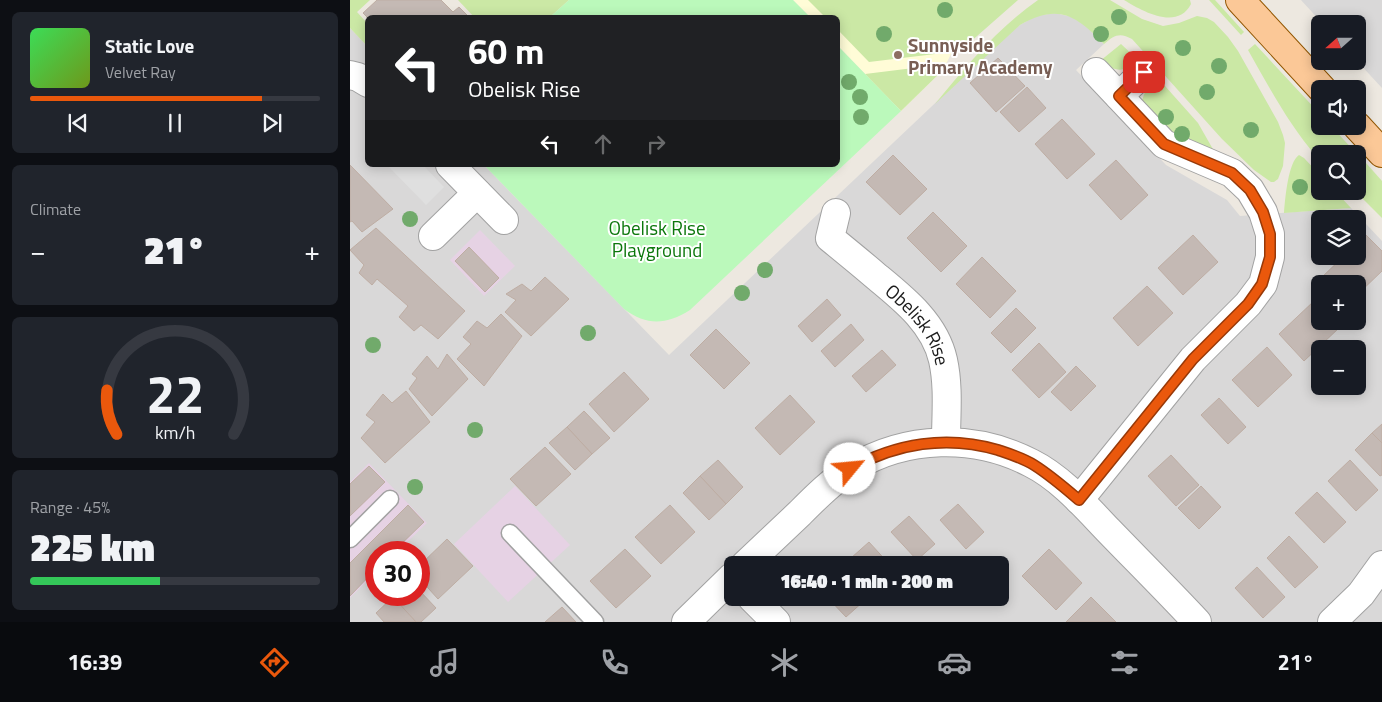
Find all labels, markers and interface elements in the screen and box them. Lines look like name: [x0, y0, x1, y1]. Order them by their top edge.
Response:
north arrow: [1311, 15, 1366, 70]
map controls: [1311, 15, 1366, 395]
text: 60 m: [468, 24, 544, 78]
place label: Sunnyside Primary Academy: [908, 30, 1053, 81]
text: Static Love: [105, 31, 194, 60]
icon: left: [385, 35, 450, 100]
marker: Sunnyside Primary Academy: [892, 49, 904, 61]
pin: [1123, 51, 1165, 93]
icon: arrive: [1130, 58, 1158, 86]
text: Velvet Ray: [105, 60, 176, 84]
text: Obelisk Rise: [468, 72, 580, 106]
button: sound: [1311, 80, 1366, 135]
icon: previous: [64, 109, 92, 137]
icon: pause: [161, 109, 189, 137]
icon: next: [258, 109, 286, 137]
icon: left: [536, 130, 564, 158]
icon: ahead: [589, 130, 617, 158]
icon: right: [642, 130, 670, 158]
button: search: [1311, 145, 1366, 200]
text: Climate: [30, 197, 81, 221]
button: layers: [1311, 210, 1366, 265]
park label: Obelisk Rise Playground: [608, 213, 706, 264]
text: 21°: [144, 221, 206, 279]
text: −: [30, 229, 46, 272]
text: +: [304, 229, 320, 272]
button: +: [1311, 275, 1366, 330]
street label: Obelisk Rise: [880, 276, 958, 368]
button: −: [1311, 340, 1366, 395]
text: 22: [146, 354, 204, 433]
text: km/h: [155, 419, 195, 446]
position arrow: [823, 442, 875, 494]
text: Range · 45%: [30, 495, 110, 519]
text: 225 km: [30, 518, 155, 576]
speed limit sign: 30: [365, 541, 430, 606]
text: 16:40 · 1 min · 200 m: [780, 566, 953, 595]
text: 16:39: [68, 645, 122, 679]
icon: directions: [257, 645, 292, 680]
icon: music: [427, 645, 462, 680]
icon: phone: [597, 645, 632, 680]
icon: climate: [767, 645, 802, 680]
icon: car: [937, 645, 972, 680]
icon: filters: [1107, 645, 1142, 680]
text: 21°: [1277, 645, 1314, 679]

